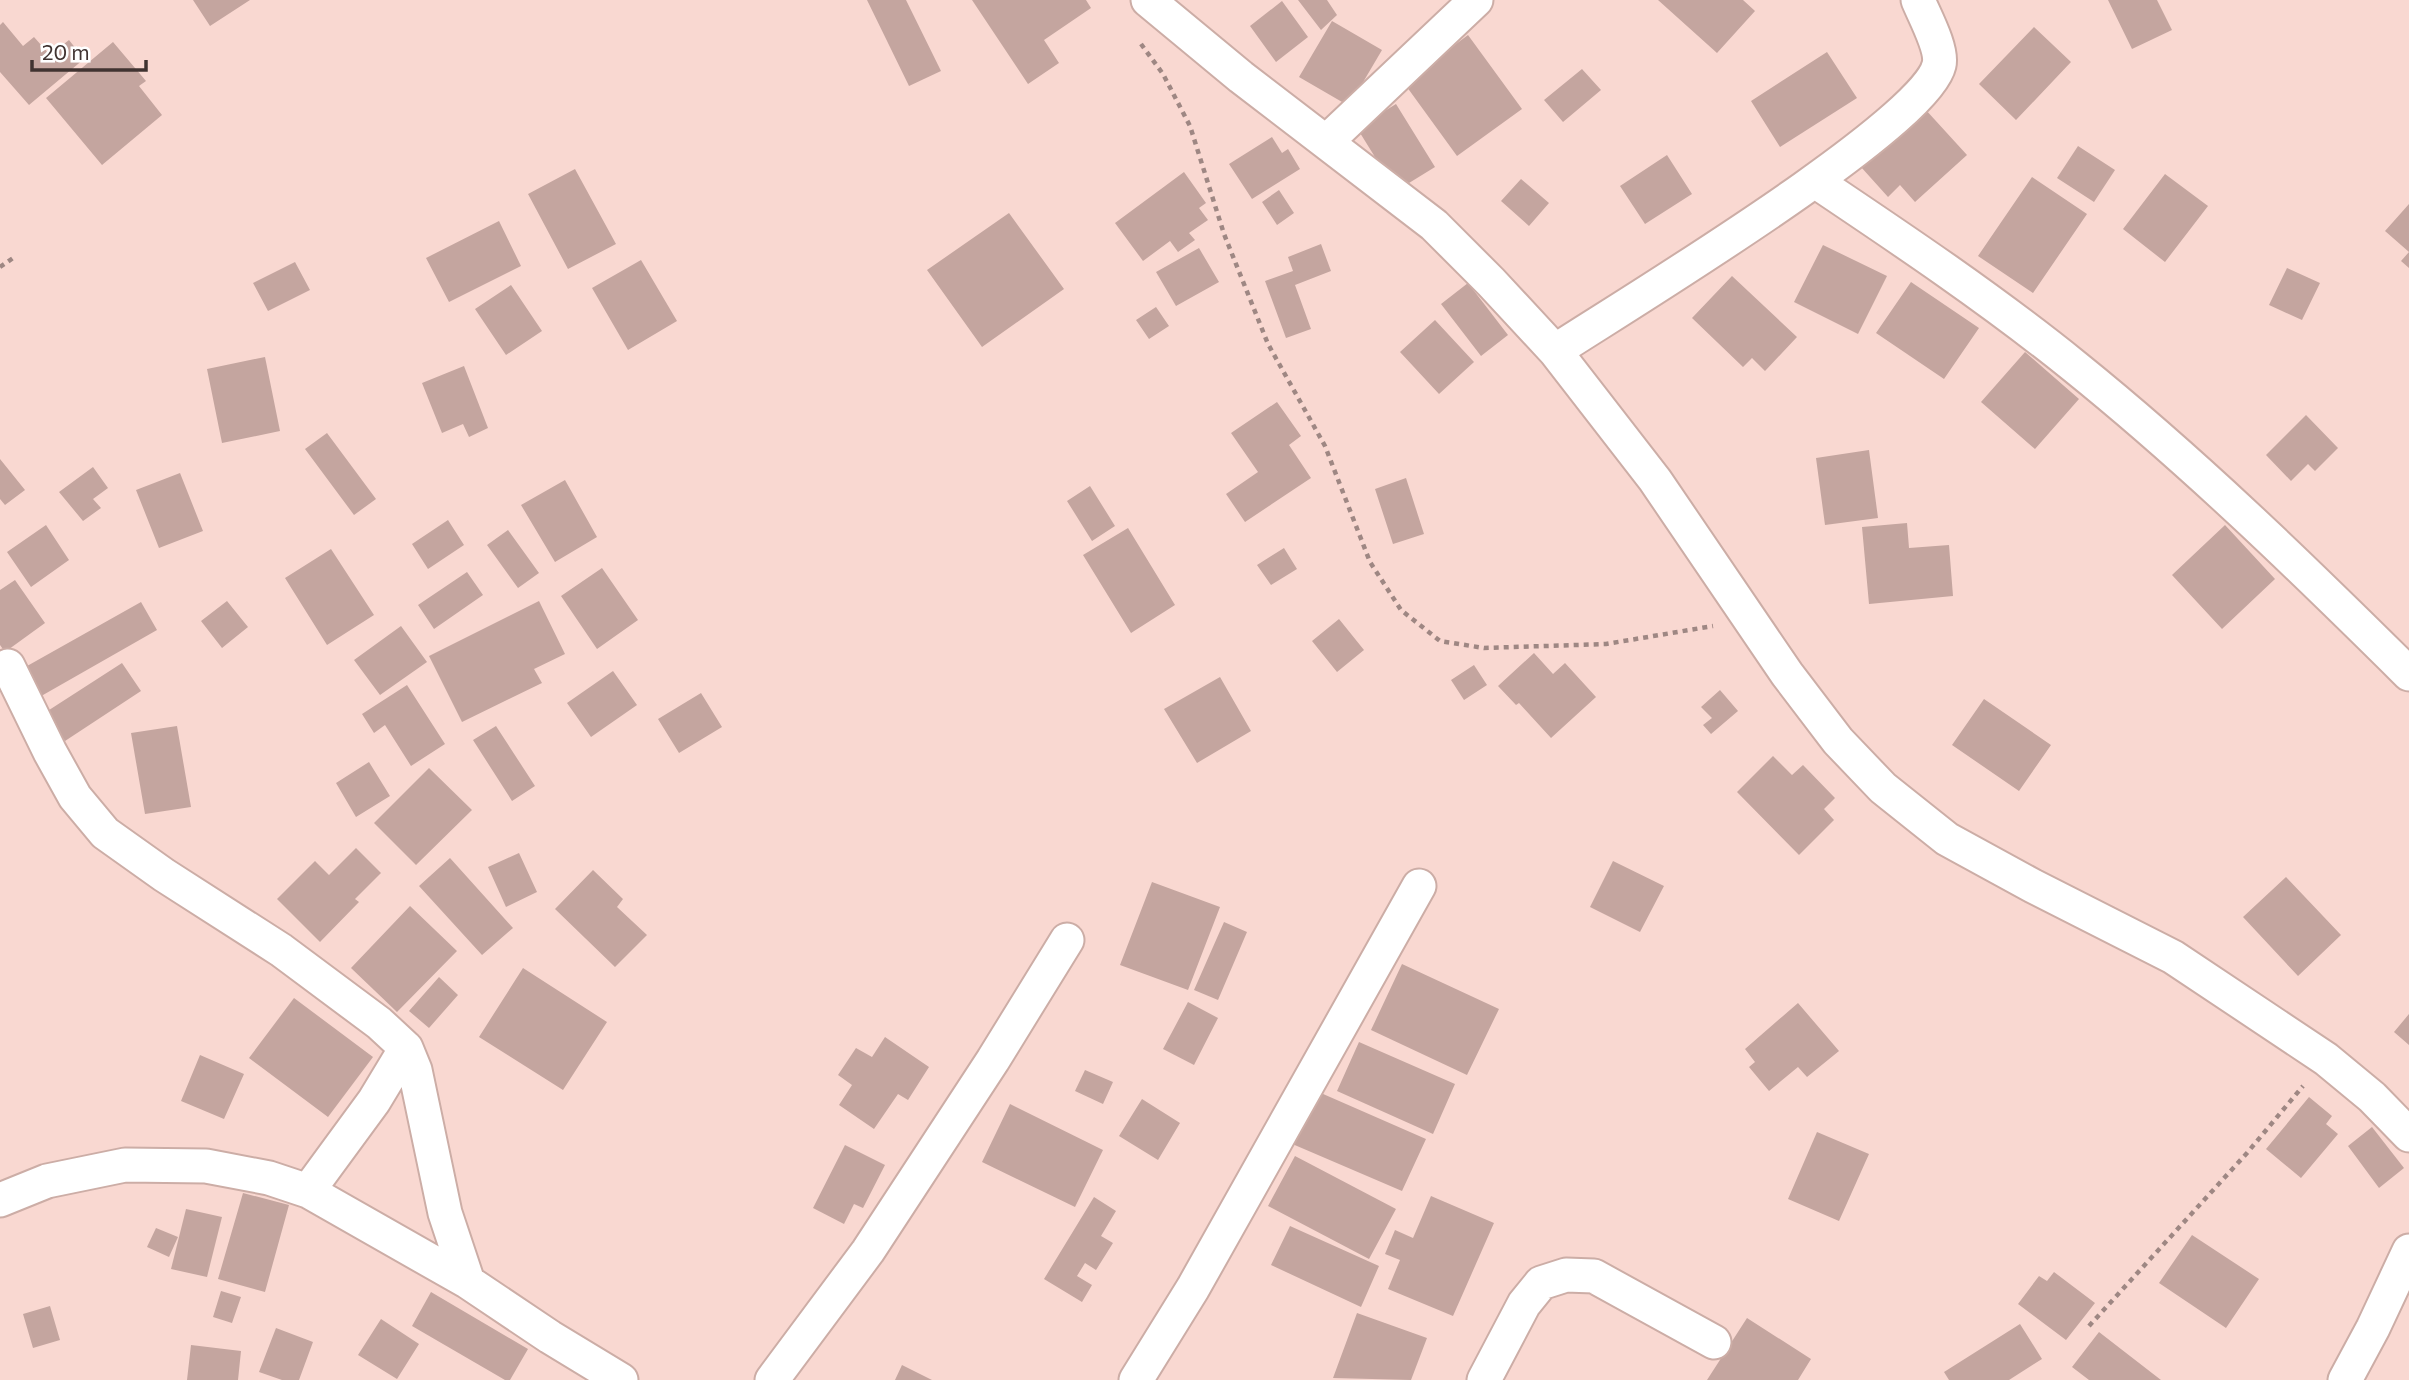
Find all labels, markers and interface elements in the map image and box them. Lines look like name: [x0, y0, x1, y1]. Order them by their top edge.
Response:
scale bar: [32, 28, 145, 72]
text: 20 m: [42, 39, 90, 64]

